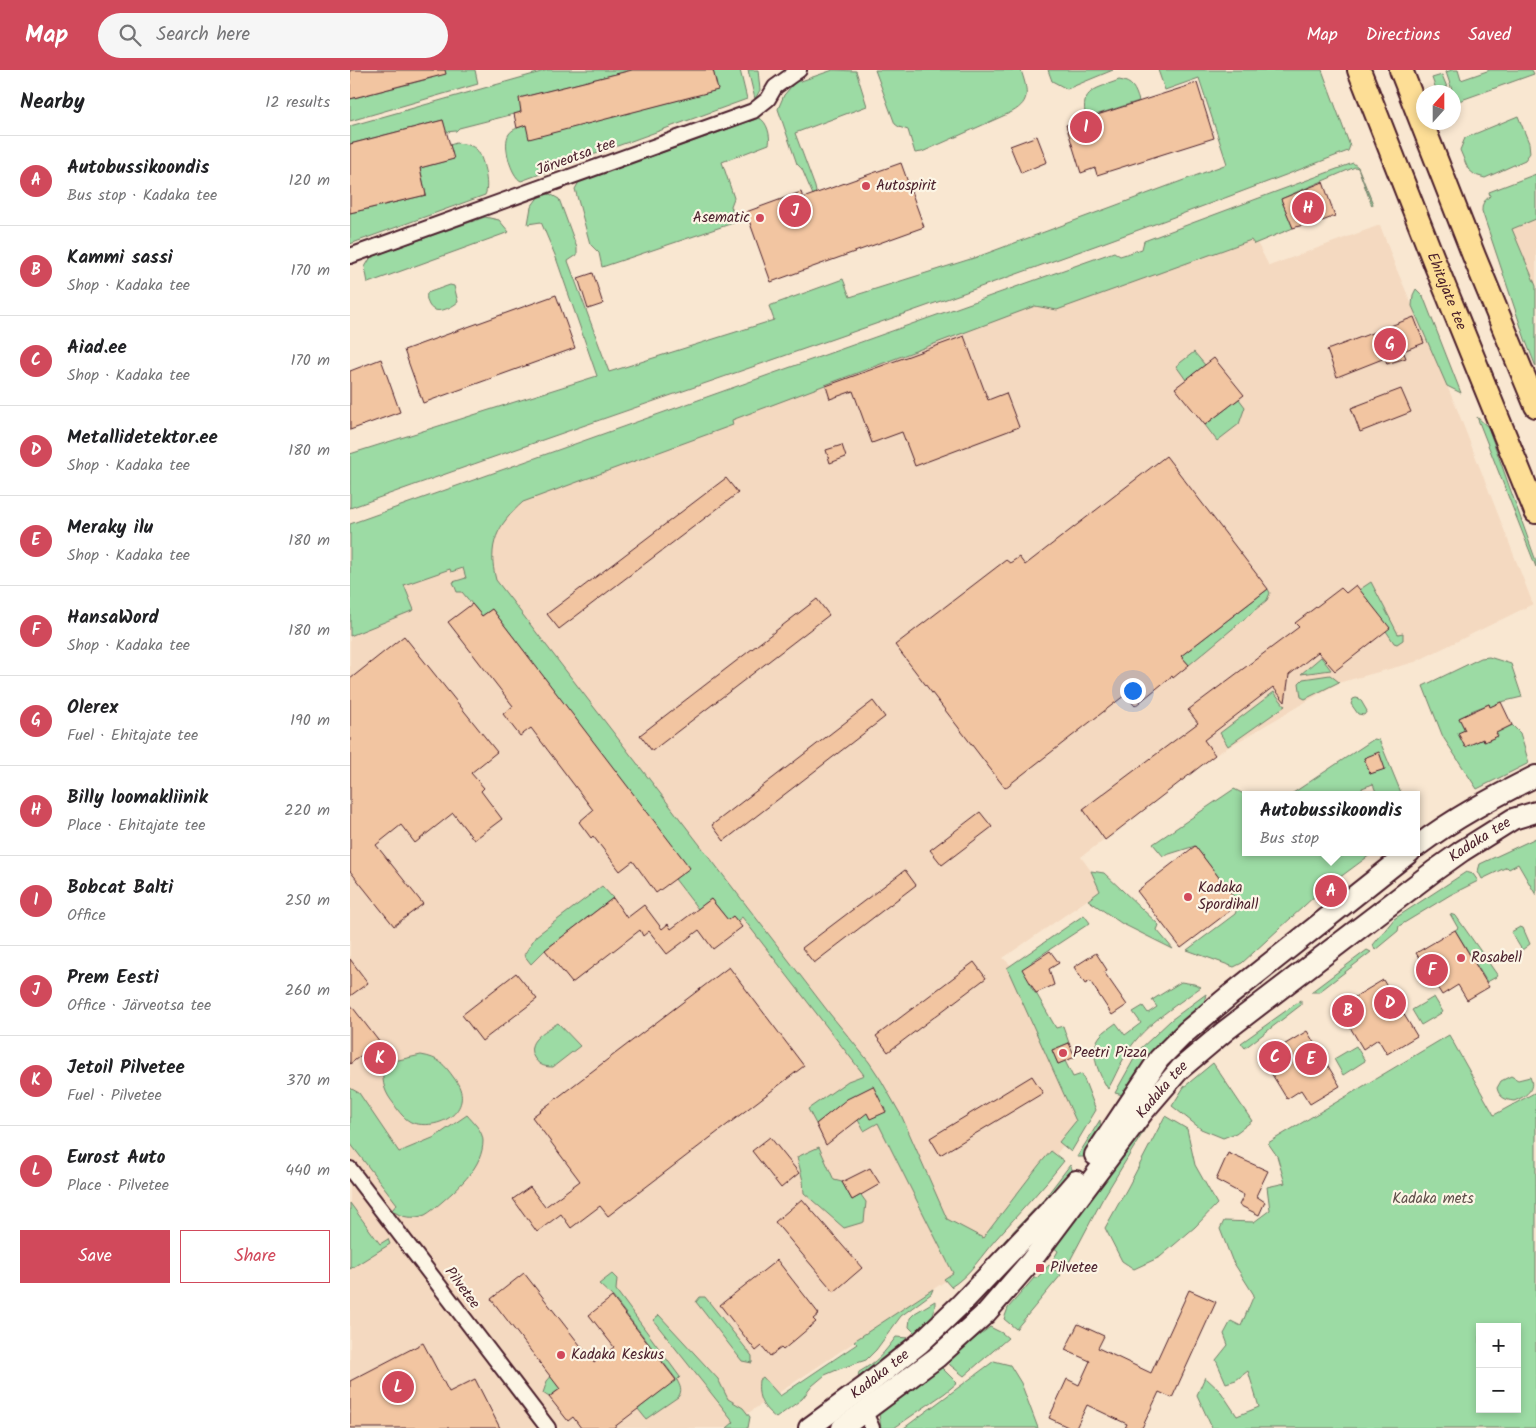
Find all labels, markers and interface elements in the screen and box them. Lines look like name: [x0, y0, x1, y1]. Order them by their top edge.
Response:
search box: [98, 13, 448, 58]
text: Map: [25, 16, 68, 55]
text: Search here: [156, 20, 250, 50]
icon: search: [116, 21, 144, 49]
text: Map: [1306, 21, 1338, 50]
text: Directions: [1366, 21, 1440, 50]
text: Saved: [1468, 21, 1511, 50]
north arrow: [1416, 85, 1461, 130]
text: Nearby: [20, 86, 85, 119]
text: 12 results: [265, 90, 330, 115]
pin: I: [1070, 108, 1102, 146]
street label: Järveotsa tee: [533, 131, 620, 183]
text: Autobussikoondis: [67, 153, 209, 183]
text: A: [31, 168, 41, 193]
text: 120 m: [289, 168, 330, 193]
place label: Autospirit: [876, 174, 937, 198]
marker: Autospirit: [860, 180, 872, 192]
text: Bus stop · Kadaka tee: [67, 183, 217, 208]
pin: H: [1292, 189, 1324, 227]
pin: J: [779, 192, 811, 230]
place label: Asematic: [693, 206, 750, 230]
marker: Asematic: [754, 212, 766, 224]
text: Kammi sassi: [67, 243, 173, 273]
street label: Ehitajate tee: [1420, 249, 1473, 334]
text: B: [31, 258, 41, 283]
text: 170 m: [290, 258, 330, 283]
text: Shop · Kadaka tee: [67, 273, 190, 298]
pin: G: [1374, 325, 1406, 363]
text: Aiad.ee: [67, 333, 127, 363]
text: C: [31, 348, 41, 373]
text: 170 m: [290, 348, 330, 373]
text: Shop · Kadaka tee: [67, 363, 190, 388]
text: Metallidetektor.ee: [67, 423, 218, 453]
text: D: [31, 438, 41, 463]
text: 180 m: [288, 438, 330, 463]
text: Shop · Kadaka tee: [67, 453, 190, 478]
text: Meraky ilu: [67, 513, 153, 543]
text: E: [32, 528, 40, 553]
text: 180 m: [288, 528, 330, 553]
text: Shop · Kadaka tee: [67, 543, 190, 568]
text: HansaWord: [67, 603, 159, 633]
text: F: [32, 618, 40, 643]
text: 180 m: [288, 618, 330, 643]
text: Shop · Kadaka tee: [67, 633, 190, 658]
your location: [1120, 678, 1146, 704]
text: Olerex: [67, 693, 118, 723]
text: G: [31, 708, 41, 733]
text: 190 m: [290, 708, 330, 733]
text: Fuel · Ehitajate tee: [67, 723, 198, 748]
text: Billy loomakliinik: [67, 783, 208, 813]
popup: [1242, 791, 1420, 856]
text: Autobussikoondis: [1260, 796, 1402, 826]
text: H: [31, 798, 41, 823]
text: 220 m: [284, 798, 330, 823]
street label: Kadaka tee: [1444, 811, 1516, 869]
text: Place · Ehitajate tee: [67, 813, 205, 838]
text: Bus stop: [1260, 826, 1319, 851]
pin: A: [1315, 872, 1347, 910]
text: Bobcat Balti: [67, 873, 173, 903]
place label: Kadaka Spordihall: [1198, 876, 1259, 917]
text: I: [34, 888, 38, 913]
text: 250 m: [285, 888, 330, 913]
marker: Kadaka Spordihall: [1182, 891, 1194, 903]
text: Office: [67, 903, 106, 928]
place label: Rosabell: [1471, 946, 1522, 970]
pin: F: [1416, 951, 1448, 989]
marker: Rosabell: [1455, 952, 1467, 964]
text: Prem Eesti: [67, 963, 159, 993]
text: J: [32, 978, 40, 1003]
text: 260 m: [285, 978, 330, 1003]
pin: D: [1374, 984, 1406, 1022]
pin: B: [1332, 992, 1364, 1030]
text: Office · Järveotsa tee: [67, 993, 211, 1018]
pin: C: [1259, 1038, 1291, 1076]
pin: K: [364, 1039, 396, 1077]
pin: E: [1295, 1040, 1327, 1078]
place label: Peetri Pizza: [1073, 1041, 1147, 1065]
marker: Peetri Pizza: [1057, 1047, 1069, 1059]
text: Jetoil Pilvetee: [67, 1053, 185, 1083]
street label: Kadaka tee: [1130, 1055, 1194, 1124]
text: K: [31, 1068, 41, 1093]
text: 370 m: [286, 1068, 330, 1093]
text: Fuel · Pilvetee: [67, 1083, 162, 1108]
text: Eurost Auto: [67, 1143, 165, 1173]
text: L: [32, 1158, 40, 1183]
text: 440 m: [285, 1158, 330, 1183]
text: Place · Pilvetee: [67, 1173, 169, 1198]
park label: Kadaka mets: [1392, 1187, 1474, 1211]
button: Save: [20, 1230, 170, 1283]
button: Share: [180, 1230, 330, 1283]
place label: Pilvetee: [1050, 1256, 1098, 1280]
street label: Pilvetee: [438, 1262, 486, 1314]
marker: Pilvetee: [1034, 1262, 1046, 1274]
map controls: [1476, 1323, 1521, 1413]
button: +: [1476, 1323, 1521, 1368]
place label: Kadaka Keskus: [571, 1343, 665, 1367]
street label: Kadaka tee: [845, 1343, 915, 1406]
marker: Kadaka Keskus: [555, 1349, 567, 1361]
pin: L: [382, 1368, 414, 1406]
button: −: [1476, 1368, 1521, 1413]

